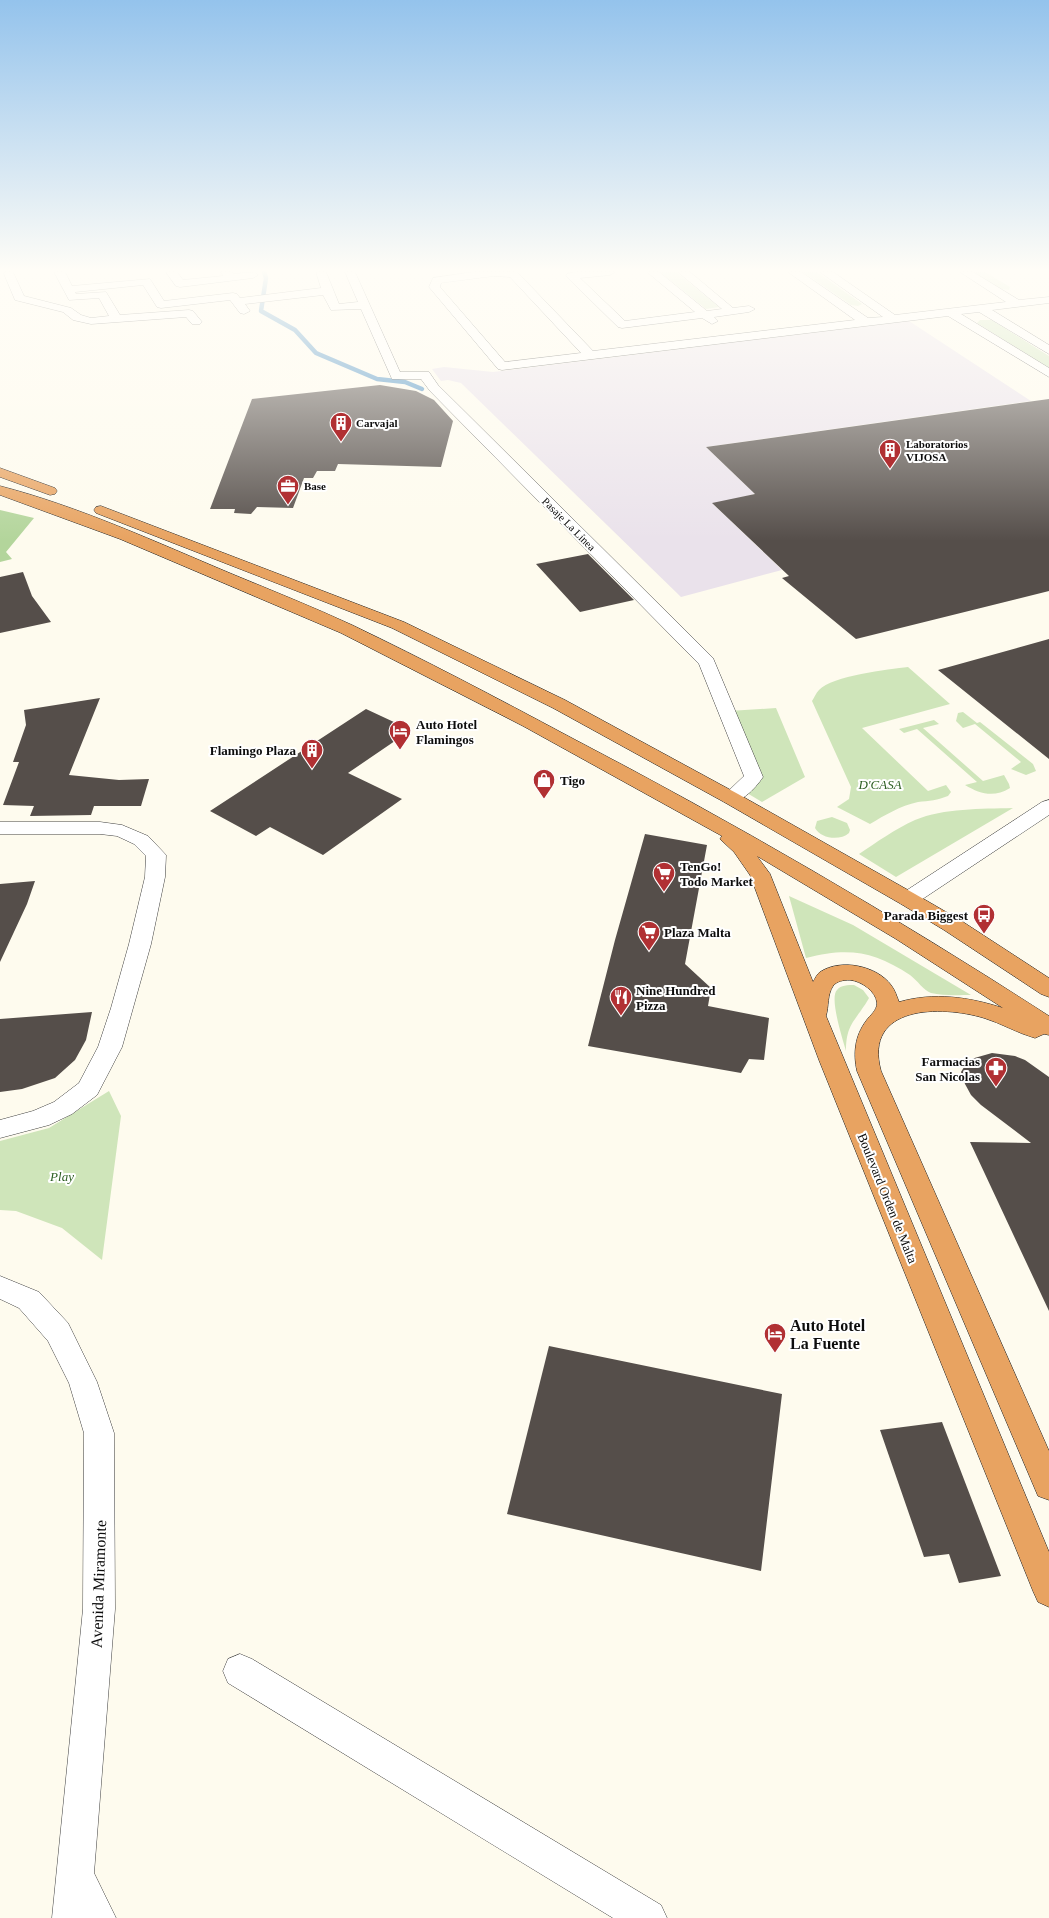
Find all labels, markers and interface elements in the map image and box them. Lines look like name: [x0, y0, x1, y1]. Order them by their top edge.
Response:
building icon: Carvajal: [328, 410, 354, 443]
place label: Carvajal: [356, 417, 398, 429]
building icon: Laboratorios VIJOSA: [877, 437, 903, 470]
place label: Laboratorios VIJOSA: [906, 438, 968, 463]
office icon: Base: [275, 473, 301, 506]
place label: Base: [304, 480, 326, 492]
street label: Pasaje La Línea: [540, 495, 598, 553]
place label: Auto Hotel Flamingos: [416, 717, 477, 747]
hotel icon: Auto Hotel Flamingos: [387, 718, 413, 751]
building icon: Flamingo Plaza: [299, 737, 325, 770]
place label: Flamingo Plaza: [210, 743, 296, 758]
shop icon: Tigo: [531, 767, 557, 800]
place label: Tigo: [560, 773, 585, 788]
park label: D'CASA: [857, 777, 902, 792]
place label: TenGo! Todo Market: [680, 859, 753, 889]
supermarket icon: TenGo! Todo Market: [651, 860, 677, 893]
bus stop icon: Parada Biggest: [971, 902, 997, 935]
place label: Parada Biggest: [884, 908, 969, 923]
supermarket icon: Plaza Malta: [636, 919, 662, 952]
place label: Plaza Malta: [664, 925, 731, 940]
place label: Nine Hundred Pizza: [636, 983, 716, 1013]
restaurant icon: Nine Hundred Pizza: [608, 984, 634, 1017]
place label: Farmacias San Nicolas: [915, 1054, 980, 1084]
pharmacy icon: Farmacias San Nicolas: [983, 1055, 1009, 1088]
street label: Boulevard Orden de Malta: [855, 1131, 921, 1266]
park label: Play: [49, 1169, 74, 1184]
place label: Auto Hotel La Fuente: [790, 1317, 866, 1352]
hotel icon: Auto Hotel La Fuente: [762, 1321, 788, 1354]
street label: Avenida Miramonte: [88, 1520, 109, 1648]

